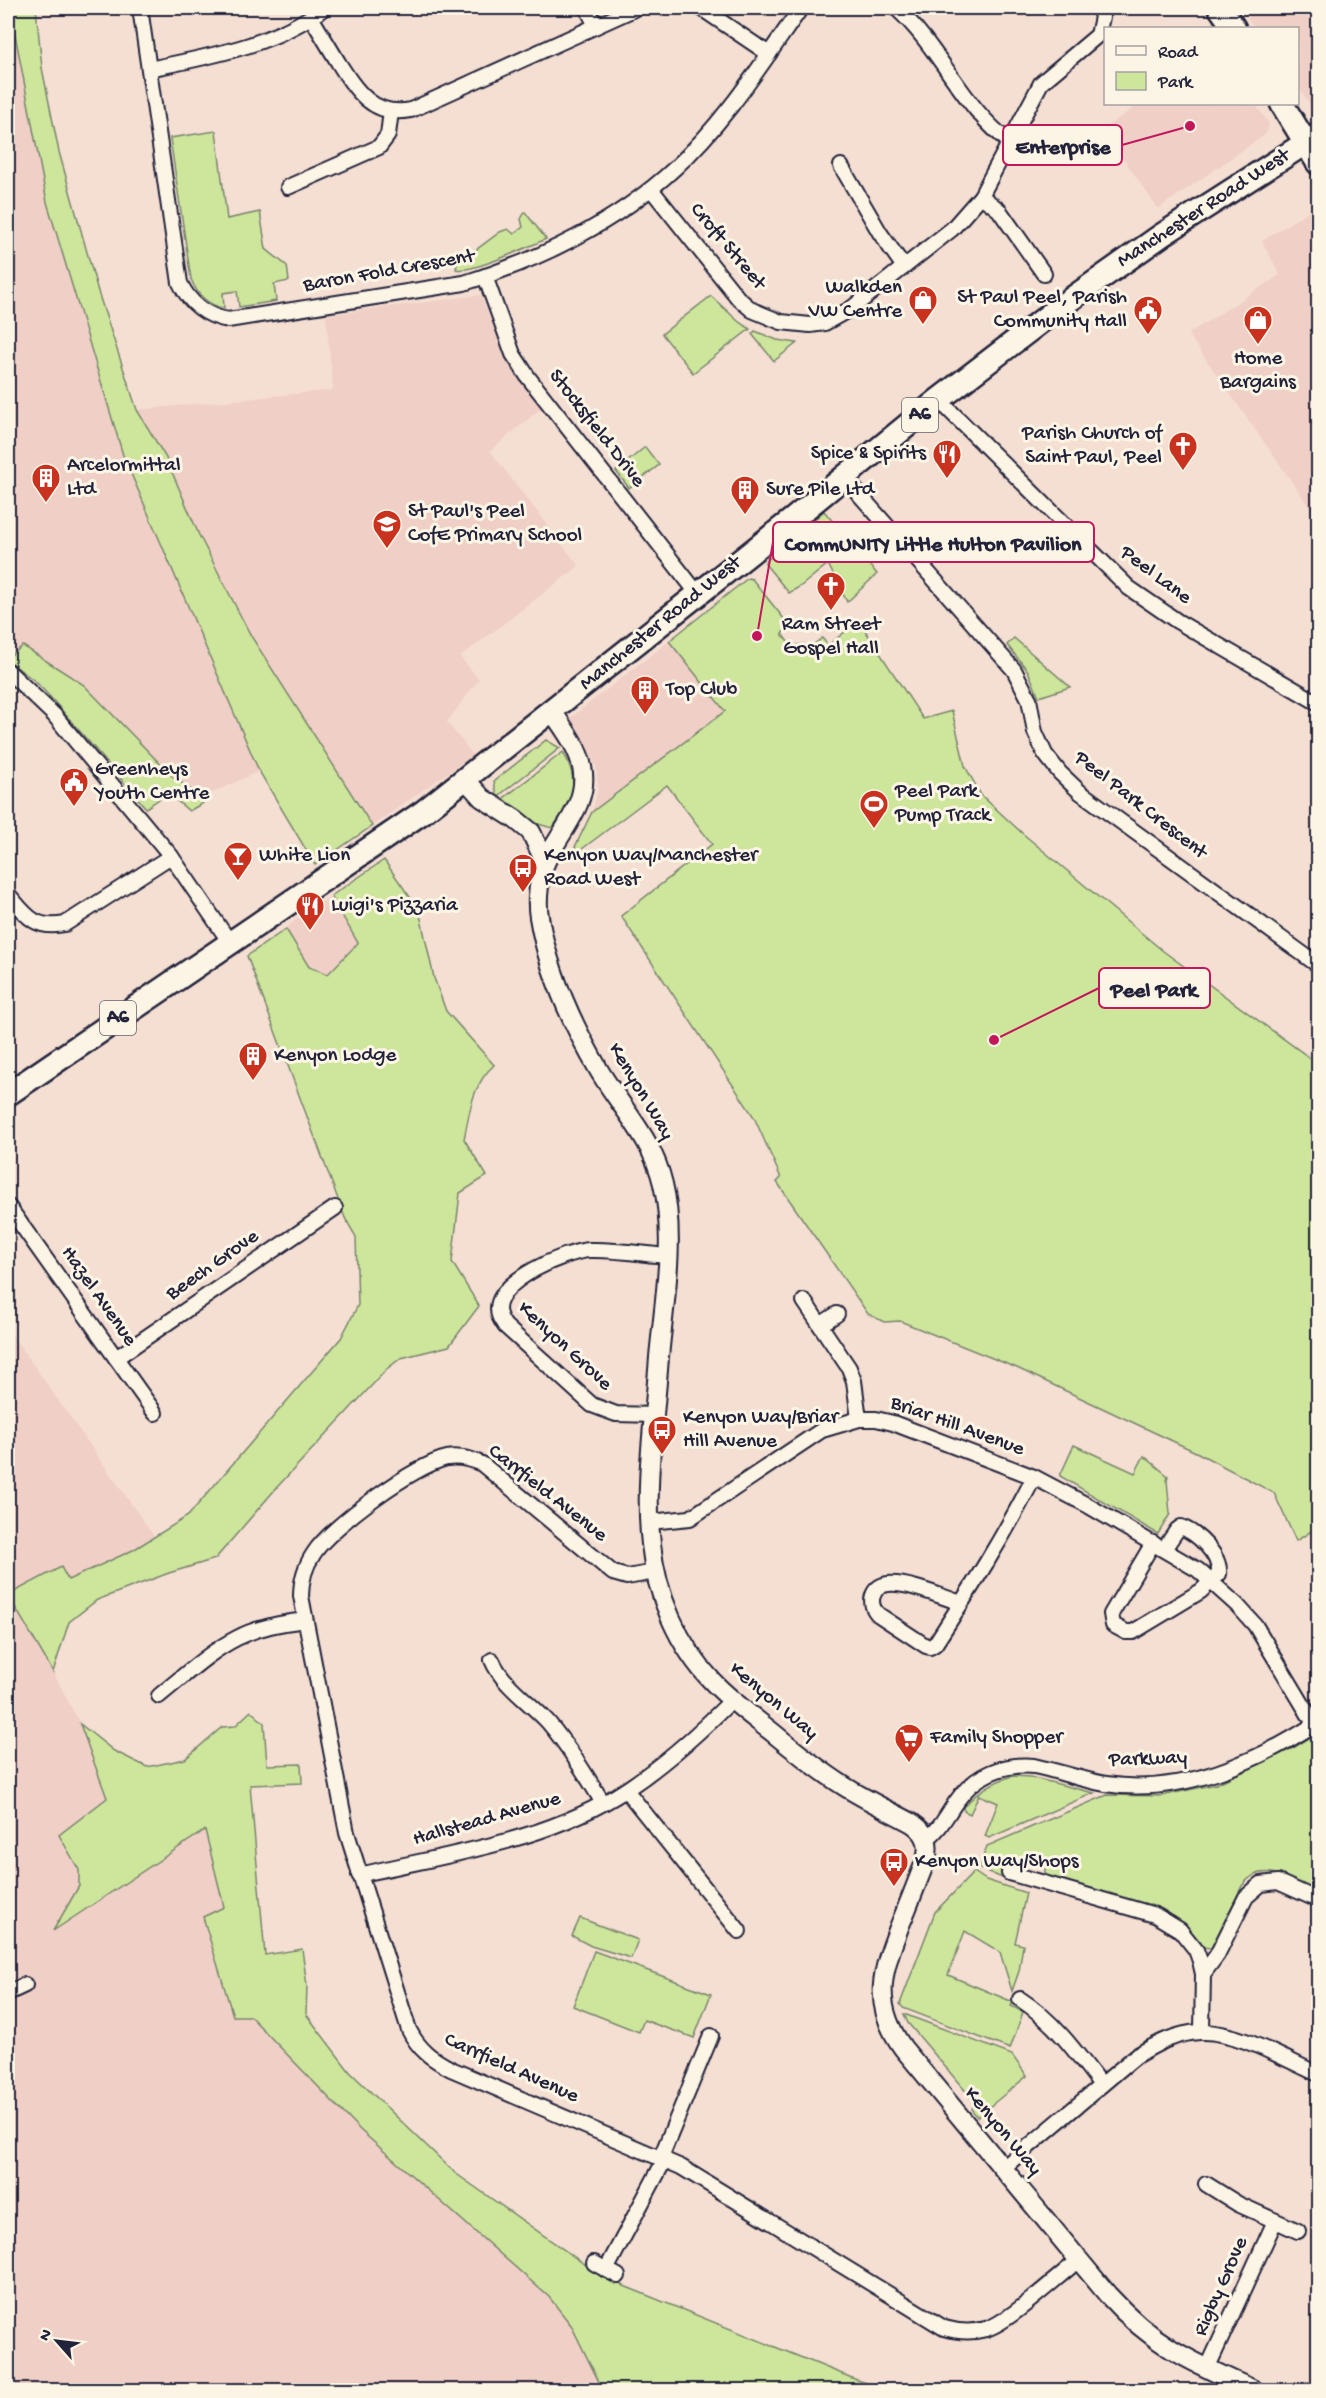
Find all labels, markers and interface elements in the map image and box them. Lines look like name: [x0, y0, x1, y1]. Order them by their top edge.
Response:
legend: [1104, 27, 1299, 105]
text: Road: [1158, 43, 1199, 64]
text: Park: [1157, 73, 1194, 94]
callout: Enterprise: [1003, 125, 1122, 165]
text: Enterprise: [1015, 136, 1111, 162]
street label: Manchester Road West: [1113, 143, 1297, 274]
street label: Croft Street: [683, 198, 772, 297]
street label: Baron Fold Crescent: [301, 244, 479, 300]
place label: Walkden VW Centre: [807, 276, 903, 325]
shop icon: Walkden VW Centre: [907, 284, 939, 326]
place label: St Paul Peel, Parish Community Hall: [957, 286, 1127, 335]
public building icon: St Paul Peel, Parish Community Hall: [1132, 294, 1164, 336]
shop icon: Home Bargains: [1242, 304, 1274, 346]
place label: Home Bargains: [1219, 347, 1297, 396]
street label: Stocksfield Drive: [542, 365, 651, 494]
road number: A6: [902, 398, 938, 432]
place label: Parish Church of Saint Paul, Peel: [1021, 422, 1164, 471]
church icon: Parish Church of Saint Paul, Peel: [1167, 430, 1199, 472]
restaurant icon: Spice & Spirits: [931, 438, 963, 480]
place label: Spice & Spirits: [811, 442, 927, 467]
place label: Arcelormittal Ltd: [67, 454, 181, 503]
building icon: Arcelormittal Ltd: [30, 462, 62, 504]
building icon: Sure Pile Ltd: [729, 474, 761, 516]
place label: Sure Pile Ltd: [766, 478, 876, 503]
place label: St Paul's Peel CofE Primary School: [408, 500, 582, 549]
school or university icon: St Paul's Peel CofE Primary School: [371, 508, 403, 550]
callout: CommUNITY Little Hulton Pavilion: [773, 522, 1094, 562]
text: CommUNITY Little Hulton Pavilion: [783, 533, 1082, 559]
street label: Peel Lane: [1114, 540, 1197, 612]
street label: Manchester Road West: [575, 550, 749, 697]
church icon: Ram Street Gospel Hall: [815, 570, 847, 612]
place label: Ram Street Gospel Hall: [782, 613, 883, 662]
building icon: Top Club: [629, 674, 661, 716]
place label: Top Club: [665, 678, 737, 703]
street label: Peel Park Crescent: [1068, 746, 1213, 867]
place label: Greenheys Youth Centre: [93, 758, 211, 807]
public building icon: Greenheys Youth Centre: [58, 766, 90, 808]
place label: Peel Park Pump Track: [894, 780, 993, 829]
sports icon: Peel Park Pump Track: [858, 788, 890, 830]
bar icon: White Lion: [222, 840, 254, 882]
place label: White Lion: [259, 844, 350, 869]
place label: Kenyon Way/Manchester Road West: [544, 844, 759, 893]
bus stop icon: Kenyon Way/Manchester Road West: [507, 852, 539, 894]
restaurant icon: Luigi's Pizzaria: [294, 890, 326, 932]
place label: Luigi's Pizzaria: [331, 894, 459, 919]
callout: Peel Park: [1099, 968, 1210, 1008]
text: Peel Park: [1110, 979, 1200, 1005]
road number: A6: [100, 1001, 136, 1035]
street label: Kenyon Way: [601, 1039, 679, 1145]
building icon: Kenyon Lodge: [237, 1040, 269, 1082]
place label: Kenyon Lodge: [274, 1044, 397, 1069]
street label: Beech Grove: [161, 1224, 265, 1308]
street label: Hazel Avenue: [54, 1242, 142, 1353]
street label: Kenyon Grove: [512, 1297, 617, 1398]
street label: Briar Hill Avenue: [886, 1391, 1028, 1463]
place label: Kenyon Way/Briar Hill Avenue: [683, 1406, 840, 1455]
bus stop icon: Kenyon Way/Briar Hill Avenue: [646, 1414, 678, 1456]
street label: Carrfield Avenue: [482, 1440, 613, 1549]
street label: Kenyon Way: [723, 1658, 823, 1746]
supermarket icon: Family Shopper: [893, 1722, 925, 1764]
place label: Family Shopper: [929, 1726, 1064, 1751]
street label: Parkway: [1107, 1746, 1188, 1774]
street label: Hallstead Avenue: [410, 1787, 565, 1853]
bus stop icon: Kenyon Way/Shops: [878, 1846, 910, 1888]
place label: Kenyon Way/Shops: [915, 1850, 1080, 1875]
street label: Carrfield Avenue: [440, 2028, 583, 2110]
street label: Kenyon Way: [958, 2082, 1046, 2182]
street label: Rigby Grove: [1189, 2233, 1255, 2340]
north arrow: [27, 2311, 87, 2371]
text: N: [36, 2326, 58, 2345]

